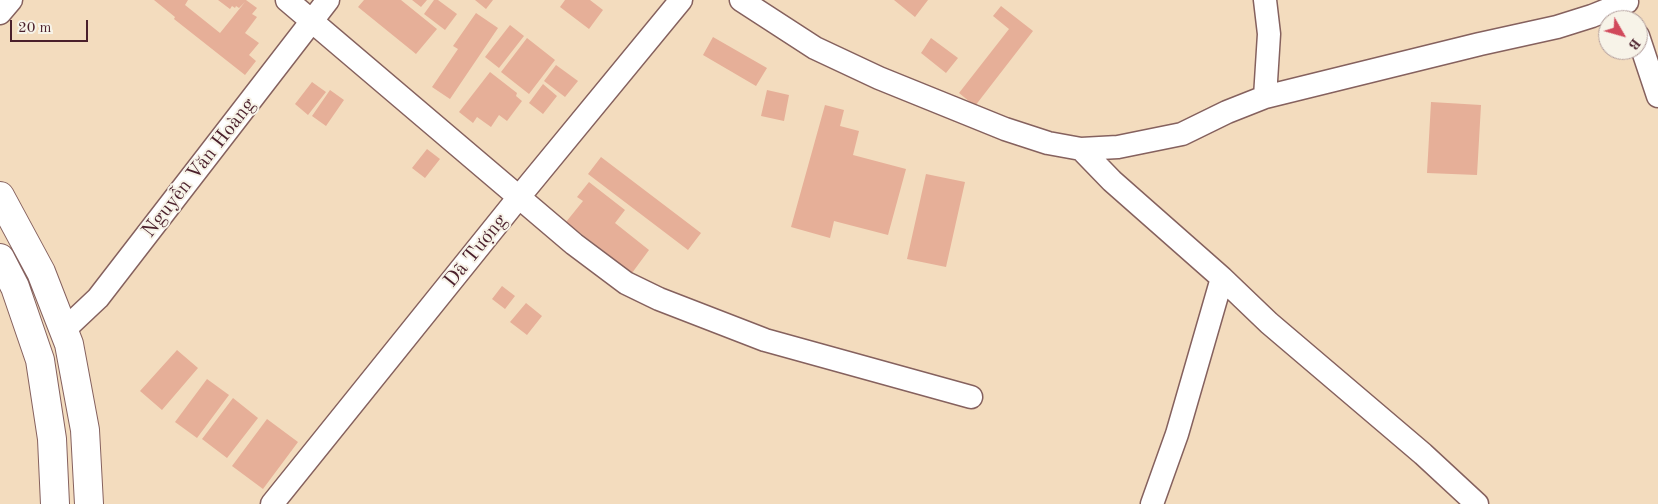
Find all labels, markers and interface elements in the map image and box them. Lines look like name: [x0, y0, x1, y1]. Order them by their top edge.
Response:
scale bar: [12, 10, 90, 42]
north arrow: [1598, 10, 1648, 60]
text: 20 m: [18, 21, 52, 36]
text: B: [1625, 35, 1643, 52]
street label: Nguyễn Văn Hoàng: [137, 93, 261, 243]
street label: Dã Tượng: [439, 209, 513, 293]

